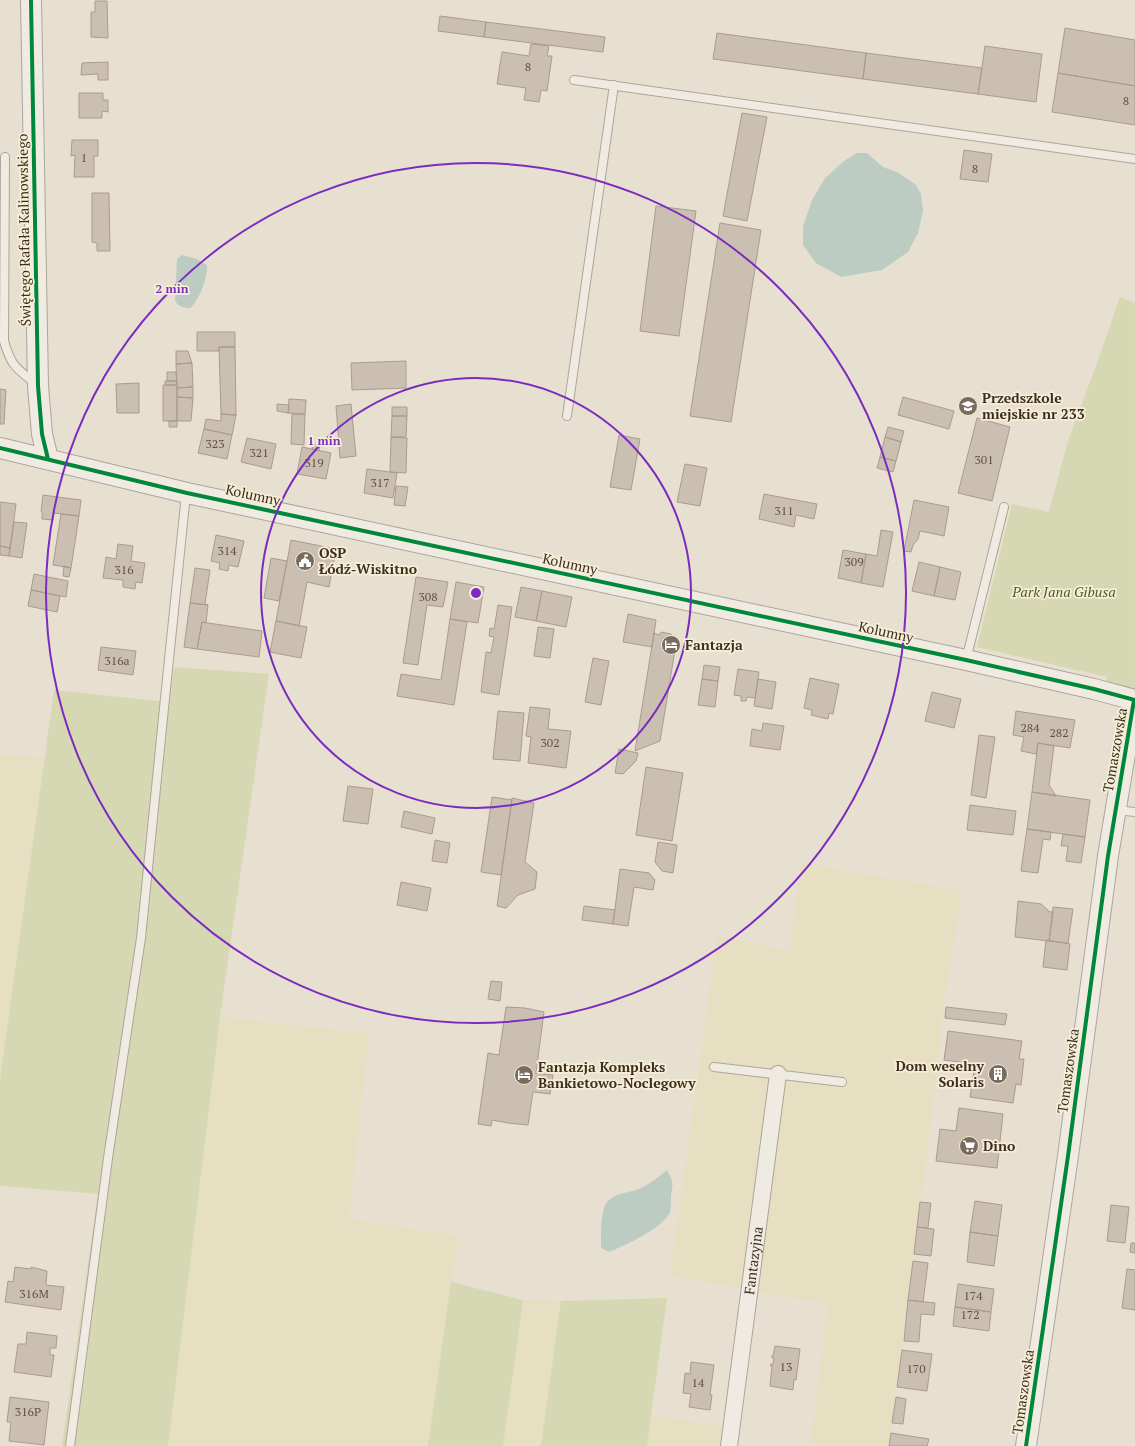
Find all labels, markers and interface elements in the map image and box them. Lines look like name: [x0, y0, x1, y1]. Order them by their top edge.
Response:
house number: 8: [525, 59, 531, 74]
house number: 8: [1123, 93, 1129, 108]
street label: Świętego Rafała Kalinowskiego: [12, 133, 35, 327]
house number: 1: [81, 150, 87, 165]
house number: 8: [972, 161, 978, 176]
text: 2 min: [156, 281, 189, 296]
place label: Przedszkole miejskie nr 233: [982, 388, 1085, 423]
school or university icon: Przedszkole miejskie nr 233: [957, 395, 979, 417]
text: 1 min: [308, 433, 341, 448]
house number: 323: [205, 436, 225, 451]
house number: 321: [249, 445, 269, 460]
house number: 301: [974, 452, 994, 467]
house number: 319: [304, 455, 324, 470]
house number: 317: [370, 475, 390, 490]
street label: Kolumny: [224, 479, 283, 510]
house number: 311: [774, 503, 794, 518]
house number: 314: [217, 543, 237, 558]
place label: OSP Łódź-Wiskitno: [319, 543, 417, 578]
street label: Kolumny: [541, 548, 600, 579]
public building icon: OSP Łódź-Wiskitno: [294, 550, 316, 572]
house number: 309: [844, 554, 864, 569]
house number: 316: [114, 562, 134, 577]
park label: Park Jana Gibusa: [1011, 582, 1116, 601]
centre of rings: [469, 586, 483, 600]
house number: 308: [418, 589, 438, 604]
street label: Kolumny: [857, 616, 916, 647]
hotel icon: Fantazja: [660, 634, 682, 656]
place label: Fantazja: [685, 635, 743, 654]
house number: 316a: [104, 653, 130, 668]
street label: Tomaszowska: [1098, 706, 1131, 794]
house number: 284: [1020, 720, 1040, 735]
house number: 282: [1049, 725, 1069, 740]
house number: 302: [540, 735, 560, 750]
street label: Tomaszowska: [1052, 1027, 1083, 1115]
place label: Dom weselny Solaris: [895, 1056, 985, 1091]
place label: Fantazja Kompleks Bankietowo-Noclegowy: [538, 1057, 696, 1092]
building icon: Dom weselny Solaris: [987, 1063, 1009, 1085]
hotel icon: Fantazja Kompleks Bankietowo-Noclegowy: [513, 1064, 535, 1086]
supermarket icon: Dino: [958, 1135, 980, 1157]
place label: Dino: [983, 1136, 1015, 1155]
street label: Fantazyjna: [739, 1225, 767, 1296]
house number: 316M: [19, 1286, 49, 1301]
house number: 174: [963, 1288, 983, 1303]
house number: 172: [960, 1307, 980, 1322]
street label: Tomaszowska: [1007, 1348, 1038, 1436]
house number: 13: [780, 1359, 792, 1374]
house number: 170: [906, 1361, 926, 1376]
house number: 14: [692, 1375, 705, 1390]
house number: 316P: [15, 1404, 41, 1419]

